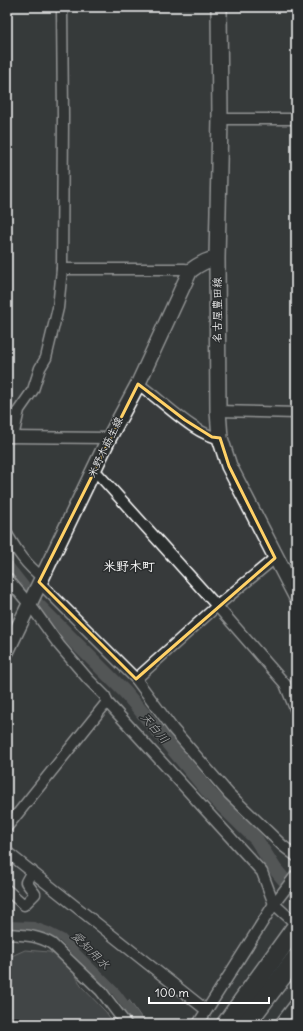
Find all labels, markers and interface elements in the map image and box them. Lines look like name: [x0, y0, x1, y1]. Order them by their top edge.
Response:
street label: 名古屋豊田線: [210, 277, 224, 343]
street label: 米野木莇生線: [84, 414, 126, 480]
district label: 米野木町: [103, 558, 155, 575]
water label: 天白川: [138, 709, 172, 747]
water label: 愛知用水: [69, 928, 113, 972]
scale bar: [149, 979, 269, 1005]
text: 100 m: [155, 985, 189, 1000]

